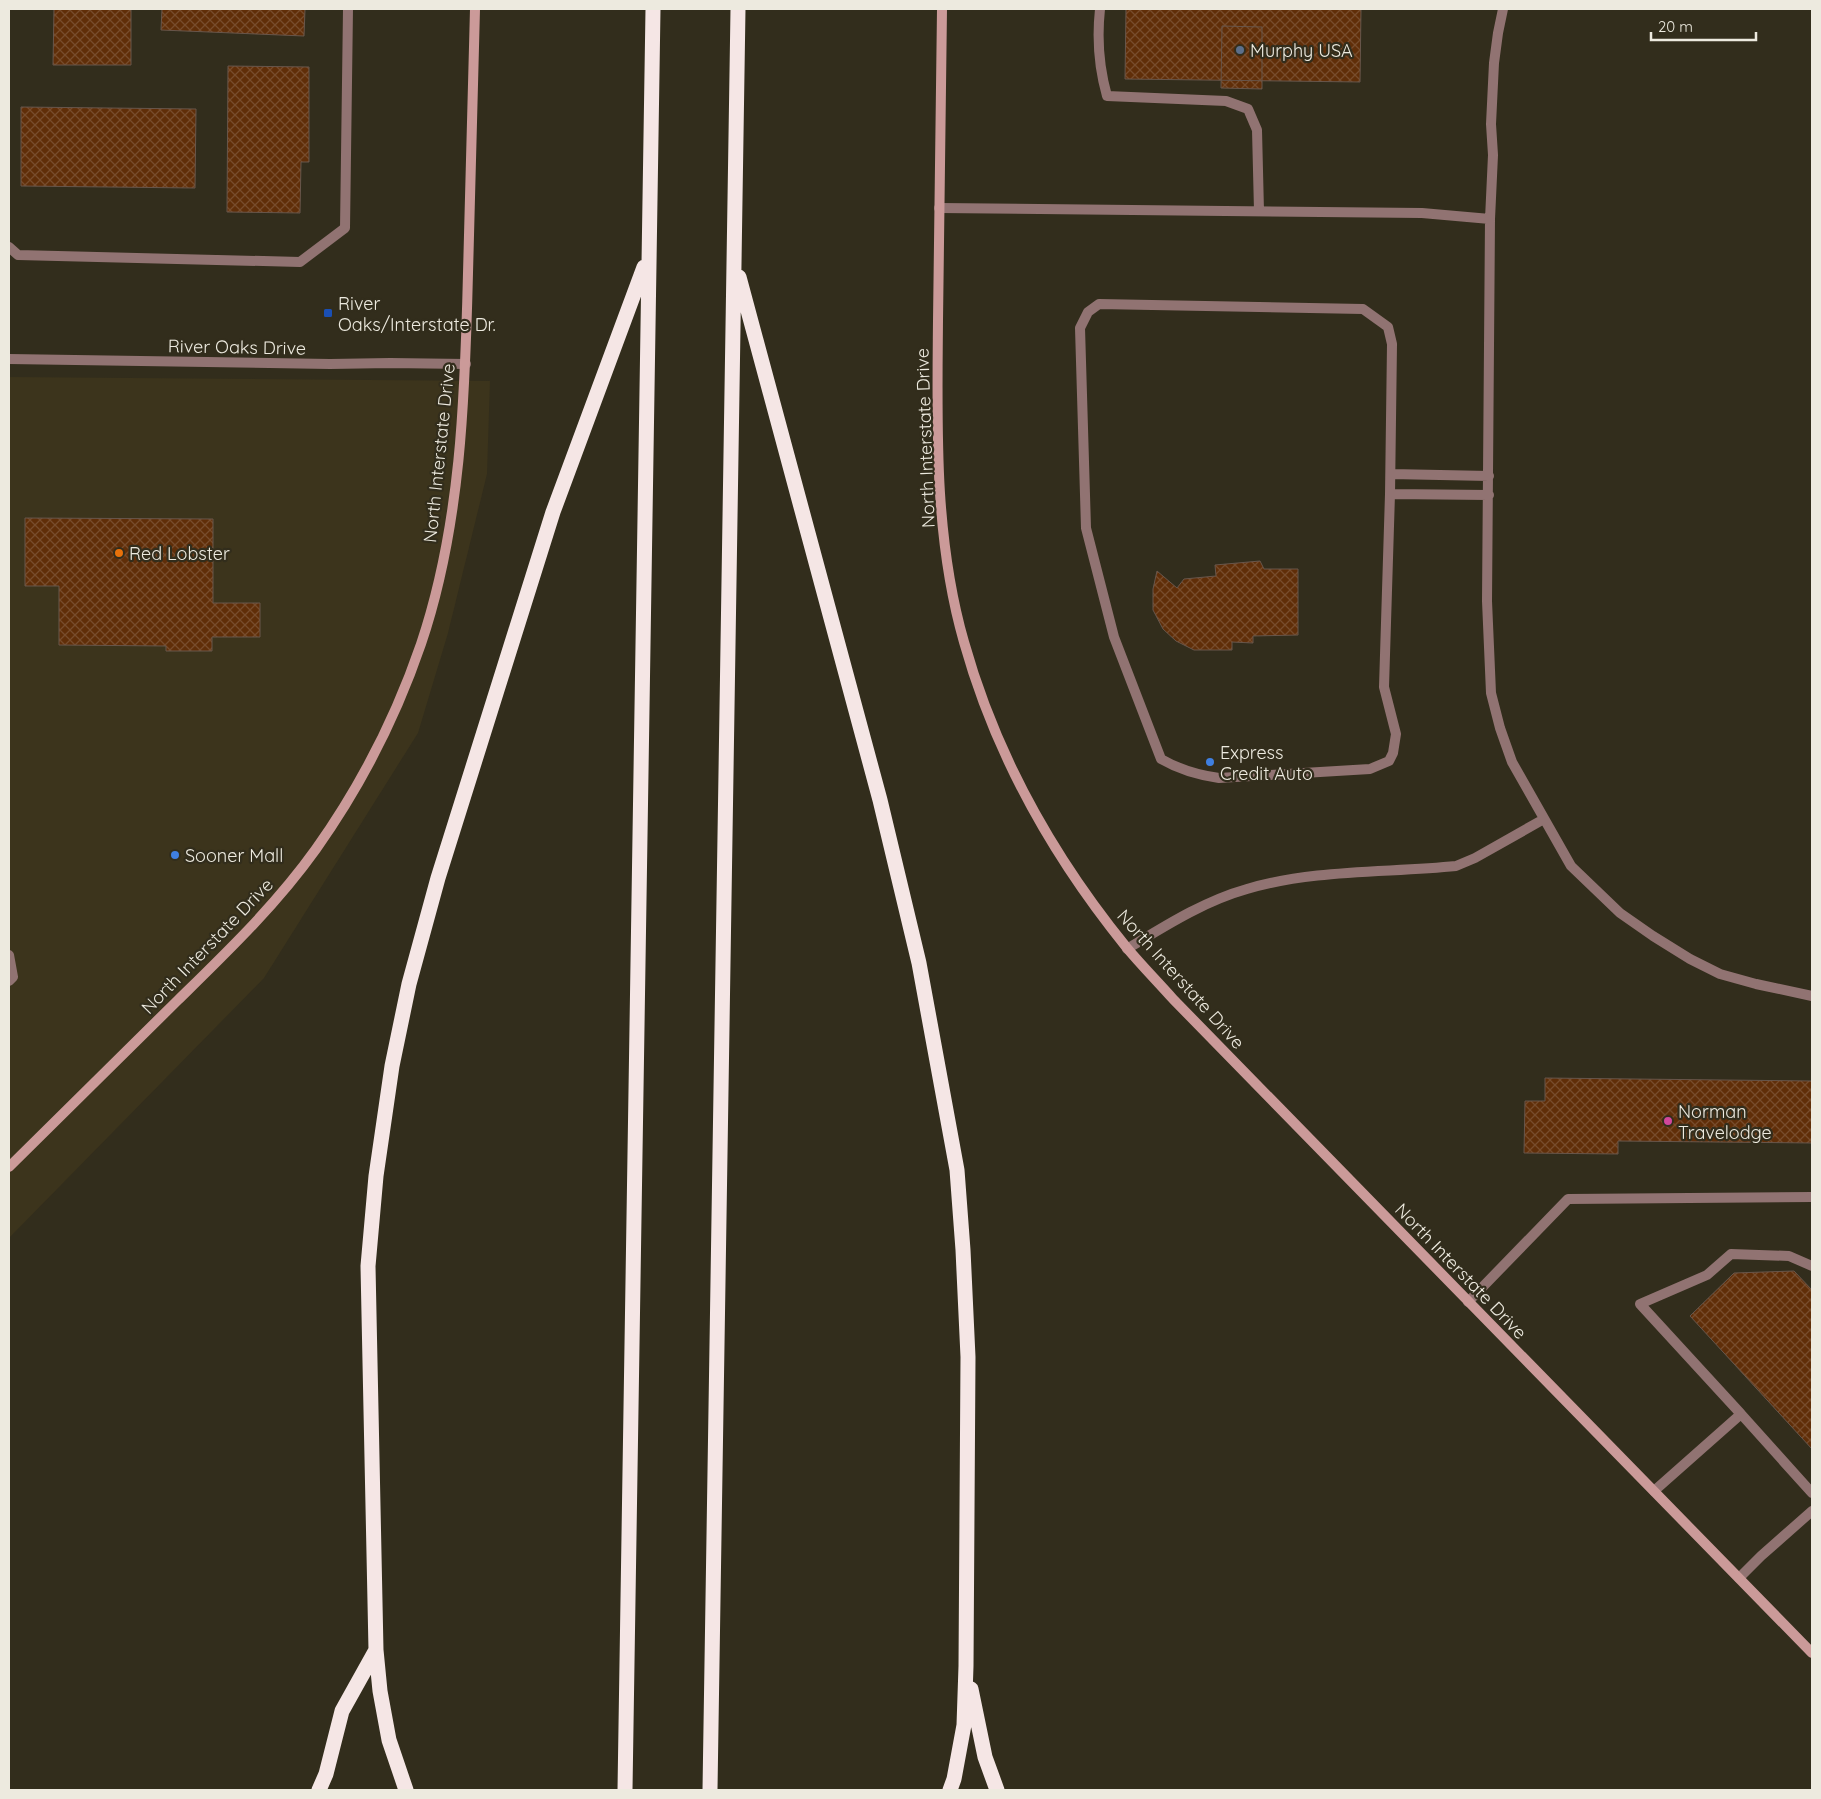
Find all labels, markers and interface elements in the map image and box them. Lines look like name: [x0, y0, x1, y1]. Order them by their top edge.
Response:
scale bar: [1651, 10, 1756, 42]
text: 20 m: [1658, 17, 1693, 36]
place label: Murphy USA: [1250, 39, 1353, 62]
marker: Murphy USA: [1234, 44, 1246, 56]
place label: River Oaks/Interstate Dr.: [338, 292, 496, 336]
marker: River Oaks/Interstate Dr.: [322, 307, 334, 319]
street label: River Oaks Drive: [168, 334, 306, 360]
street label: North Interstate Drive: [910, 348, 940, 528]
street label: North Interstate Drive: [418, 362, 460, 544]
place label: Red Lobster: [129, 542, 230, 565]
marker: Red Lobster: [113, 547, 125, 559]
place label: Express Credit Auto: [1220, 741, 1313, 785]
marker: Express Credit Auto: [1204, 756, 1216, 768]
place label: Sooner Mall: [185, 844, 283, 867]
marker: Sooner Mall: [169, 849, 181, 861]
street label: North Interstate Drive: [136, 873, 278, 1019]
street label: North Interstate Drive: [1112, 904, 1250, 1054]
place label: Norman Travelodge: [1678, 1100, 1772, 1144]
marker: Norman Travelodge: [1662, 1115, 1674, 1127]
street label: North Interstate Drive: [1390, 1198, 1532, 1344]

